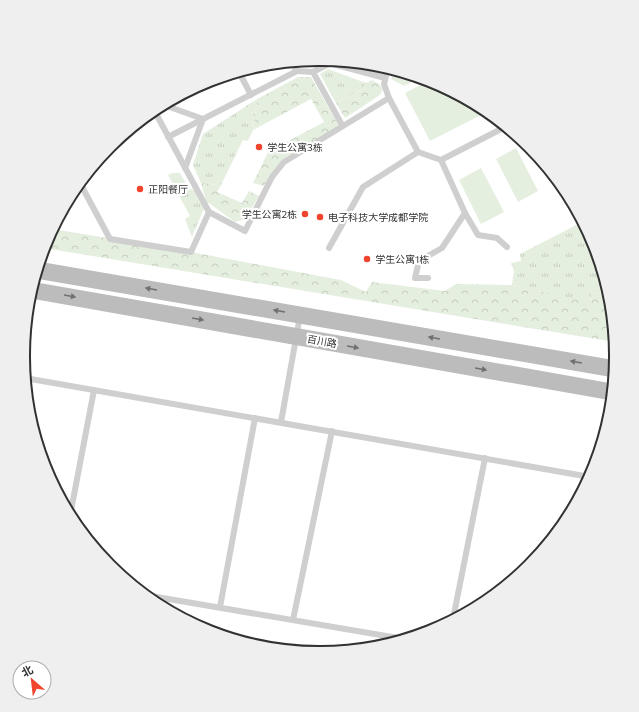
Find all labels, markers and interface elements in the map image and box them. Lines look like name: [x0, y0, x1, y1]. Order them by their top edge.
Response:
place label: 学生公寓3栋: [267, 141, 323, 153]
marker: 学生公寓3栋: [254, 142, 264, 152]
place label: 正阳餐厅: [148, 183, 188, 195]
marker: 正阳餐厅: [135, 184, 145, 194]
place label: 学生公寓2栋: [241, 208, 297, 220]
marker: 学生公寓2栋: [300, 209, 310, 219]
place label: 电子科技大学成都学院: [328, 211, 428, 223]
marker: 电子科技大学成都学院: [315, 212, 325, 222]
place label: 学生公寓1栋: [375, 253, 429, 265]
marker: 学生公寓1栋: [362, 254, 372, 264]
one-way arrow: [144, 286, 157, 292]
one-way arrow: [64, 294, 76, 300]
one-way arrow: [273, 308, 285, 314]
one-way arrow: [192, 316, 204, 322]
street label: 百川路: [306, 332, 338, 350]
one-way arrow: [428, 335, 440, 341]
one-way arrow: [347, 344, 359, 350]
one-way arrow: [570, 359, 582, 365]
one-way arrow: [475, 366, 487, 372]
north arrow: [12, 660, 52, 700]
text: 北: [19, 662, 35, 679]

